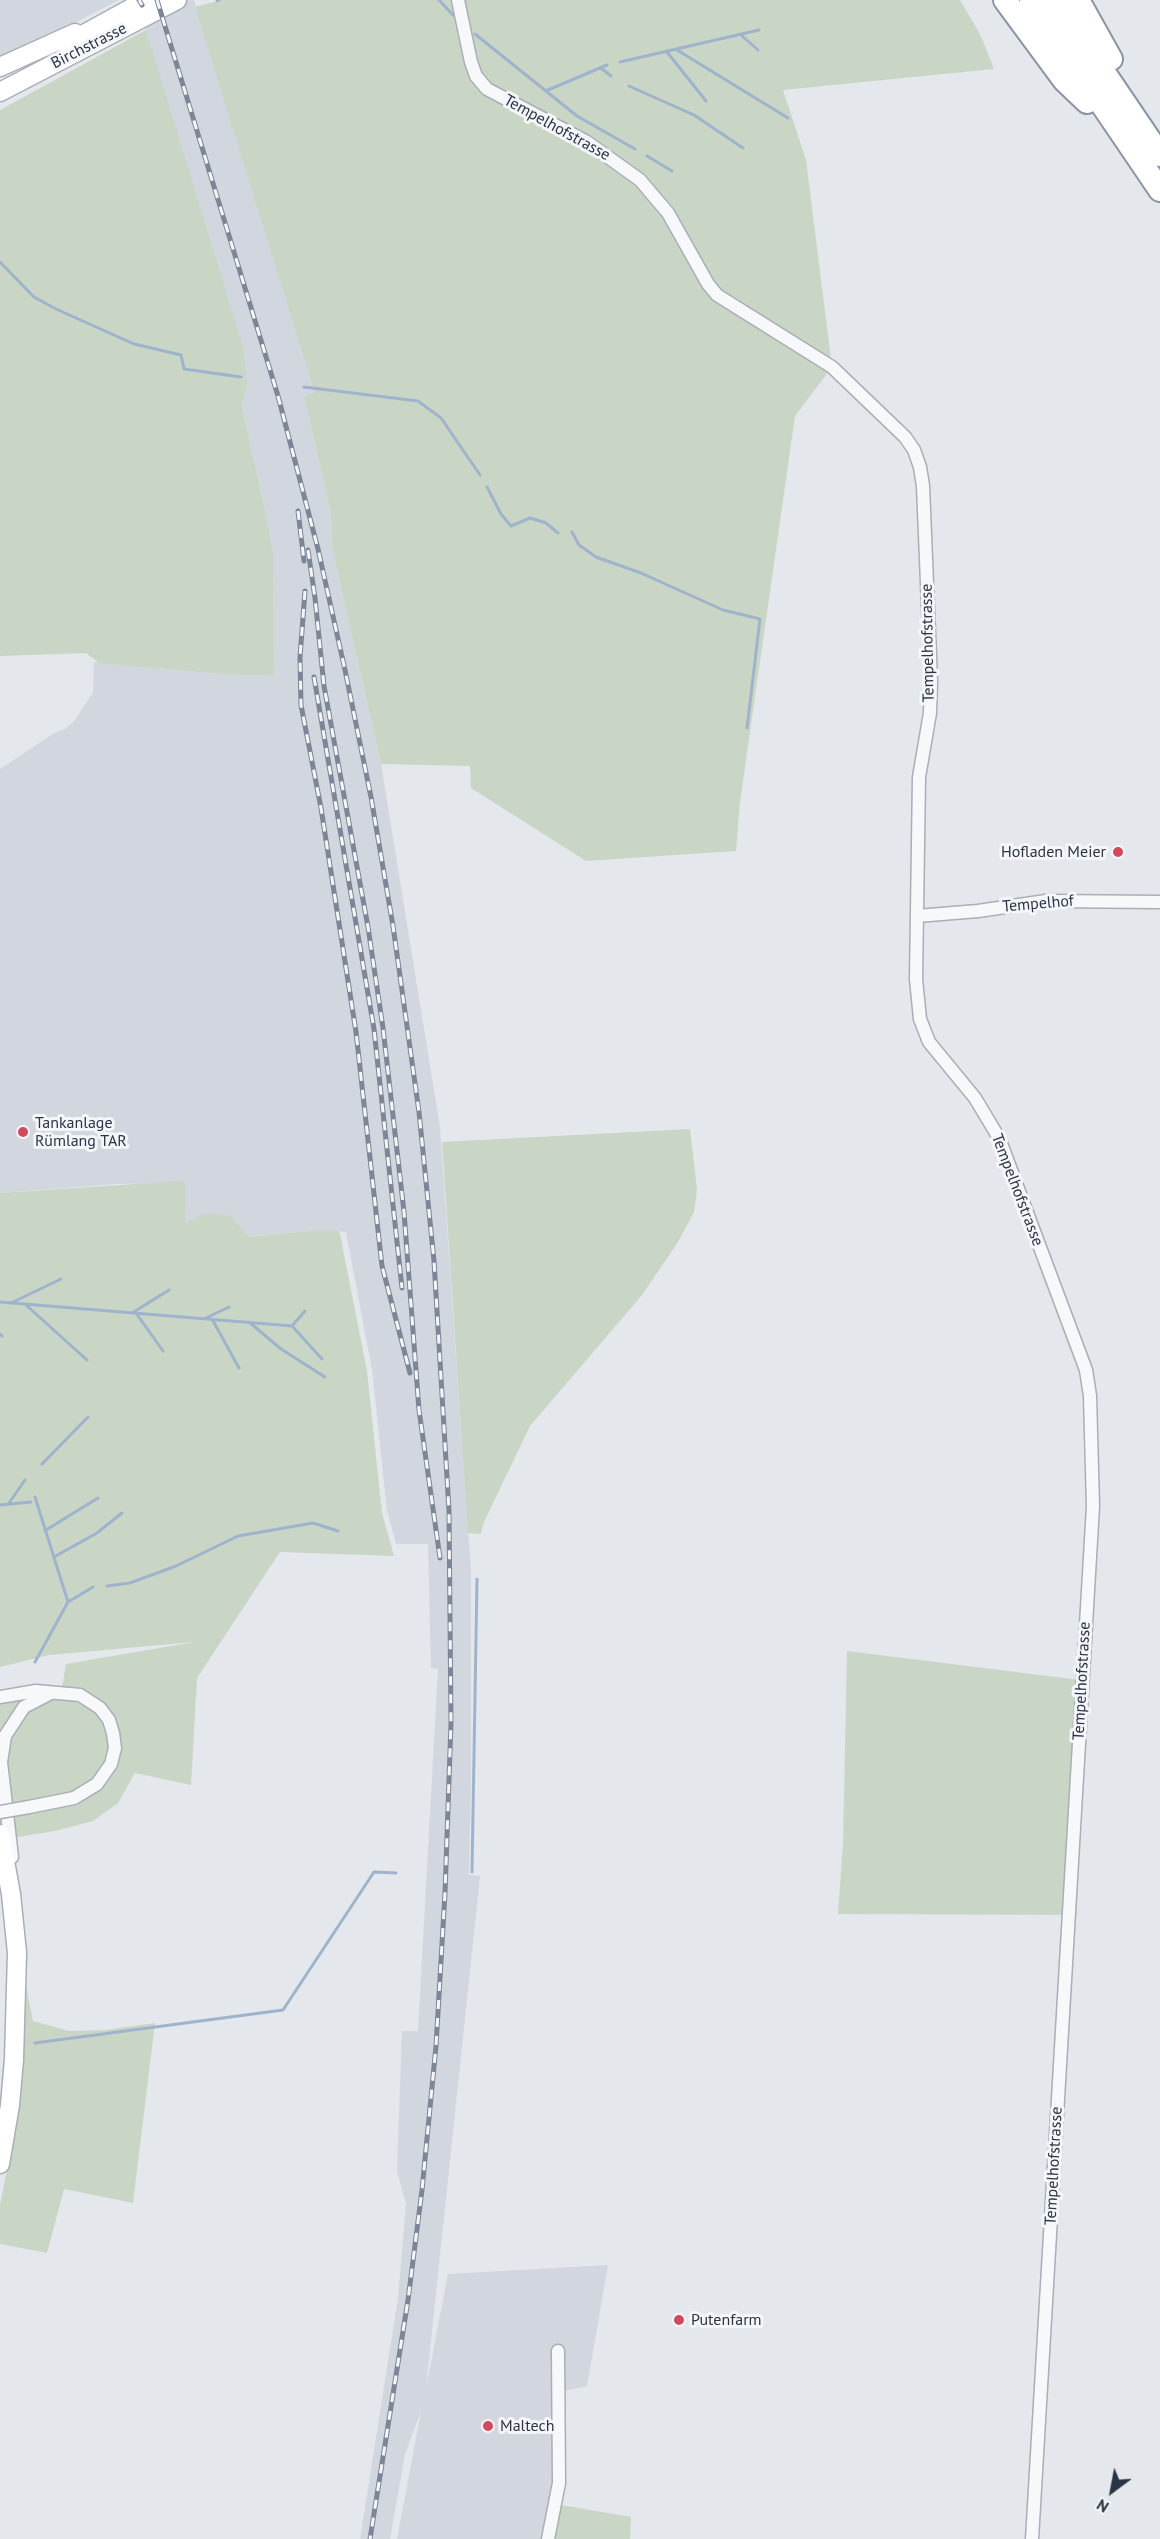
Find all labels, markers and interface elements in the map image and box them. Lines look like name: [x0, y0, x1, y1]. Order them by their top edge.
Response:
street label: Birchstrasse: [48, 19, 130, 73]
street label: Tempelhofstrasse: [500, 91, 614, 165]
street label: Tempelhofstrasse: [917, 583, 939, 703]
place label: Hofladen Meier: [1001, 842, 1106, 862]
marker: Hofladen Meier: [1111, 845, 1125, 859]
street label: Tempelhof: [1001, 891, 1075, 917]
place label: Tankanlage Rümlang TAR: [35, 1113, 127, 1151]
marker: Tankanlage Rümlang TAR: [16, 1125, 30, 1139]
street label: Tempelhofstrasse: [987, 1131, 1047, 1249]
street label: Tempelhofstrasse: [1069, 1621, 1095, 1741]
street label: Tempelhofstrasse: [1041, 2106, 1067, 2226]
place label: Putenfarm: [691, 2310, 762, 2330]
marker: Putenfarm: [672, 2313, 686, 2327]
place label: Maltech: [500, 2416, 554, 2436]
marker: Maltech: [481, 2419, 495, 2433]
north arrow: [1082, 2461, 1142, 2521]
text: N: [1093, 2495, 1112, 2518]

